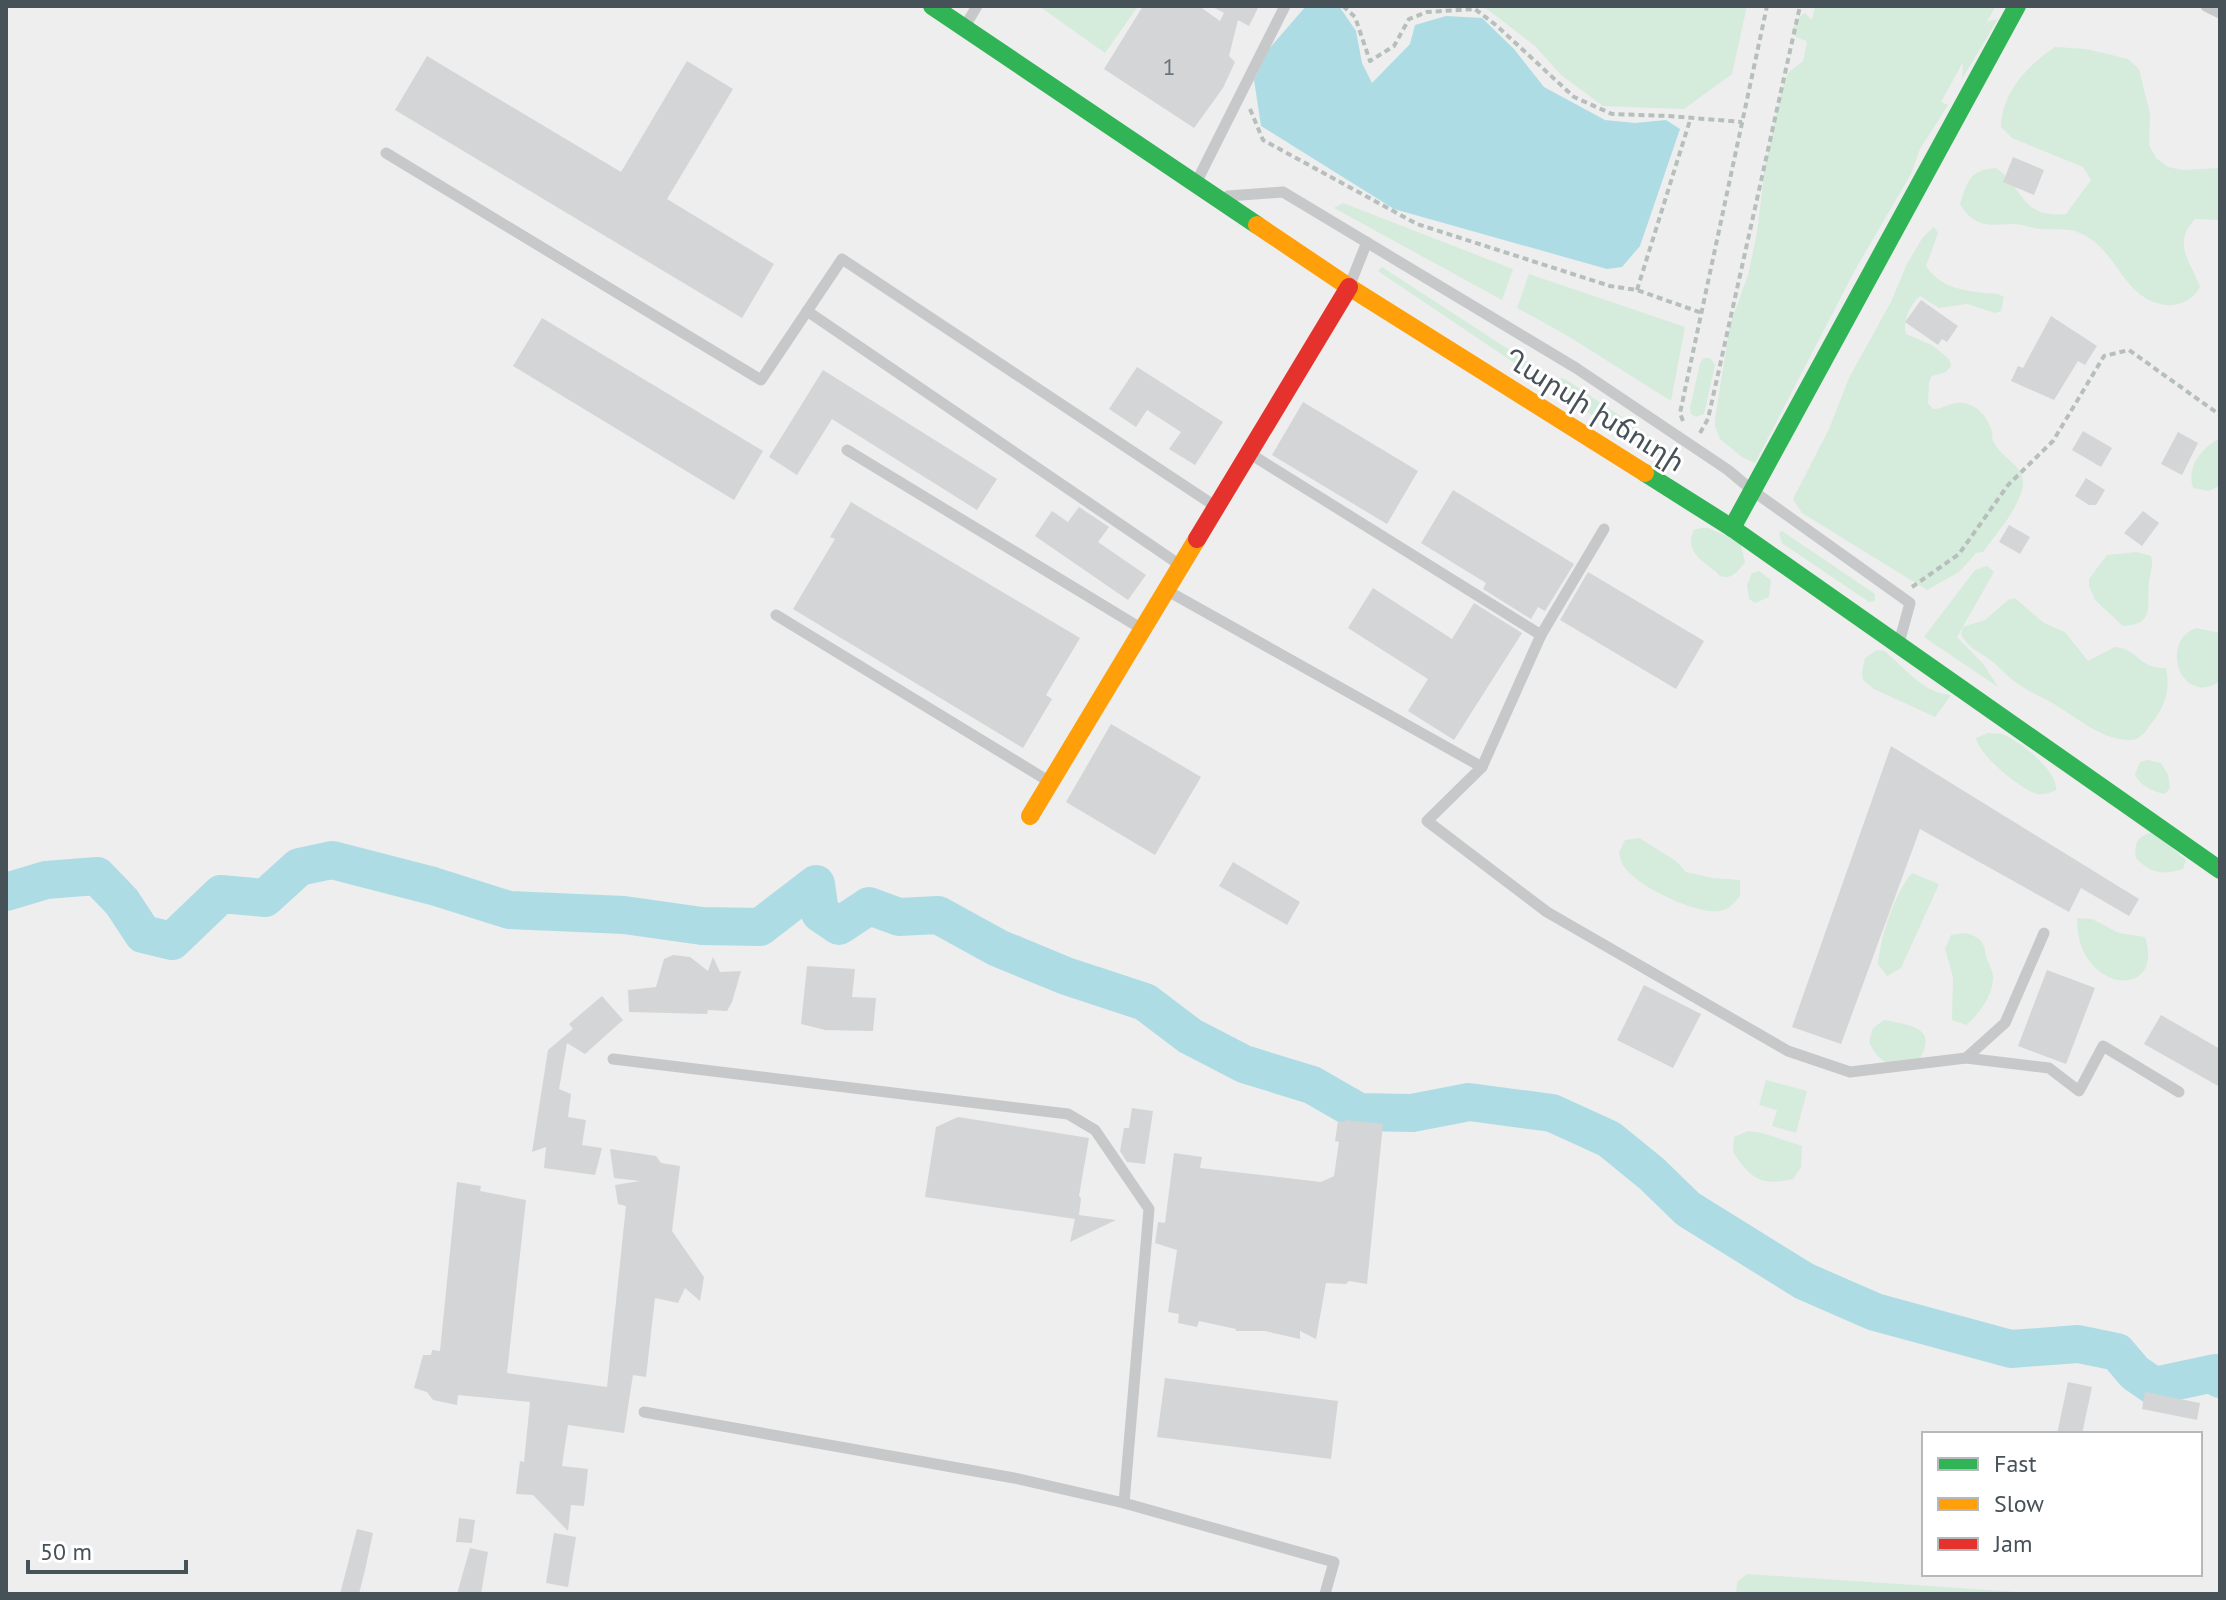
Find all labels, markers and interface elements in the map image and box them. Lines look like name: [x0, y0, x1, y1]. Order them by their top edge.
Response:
house number: 1: [1162, 51, 1176, 82]
street label: Ղարսի խճուղի: [1498, 339, 1692, 479]
legend: [1922, 1432, 2202, 1576]
text: Fast: [1994, 1448, 2037, 1479]
text: Slow: [1994, 1488, 2044, 1519]
scale bar: [28, 1524, 186, 1574]
text: Jam: [1993, 1528, 2032, 1559]
text: 50 m: [40, 1536, 92, 1567]

